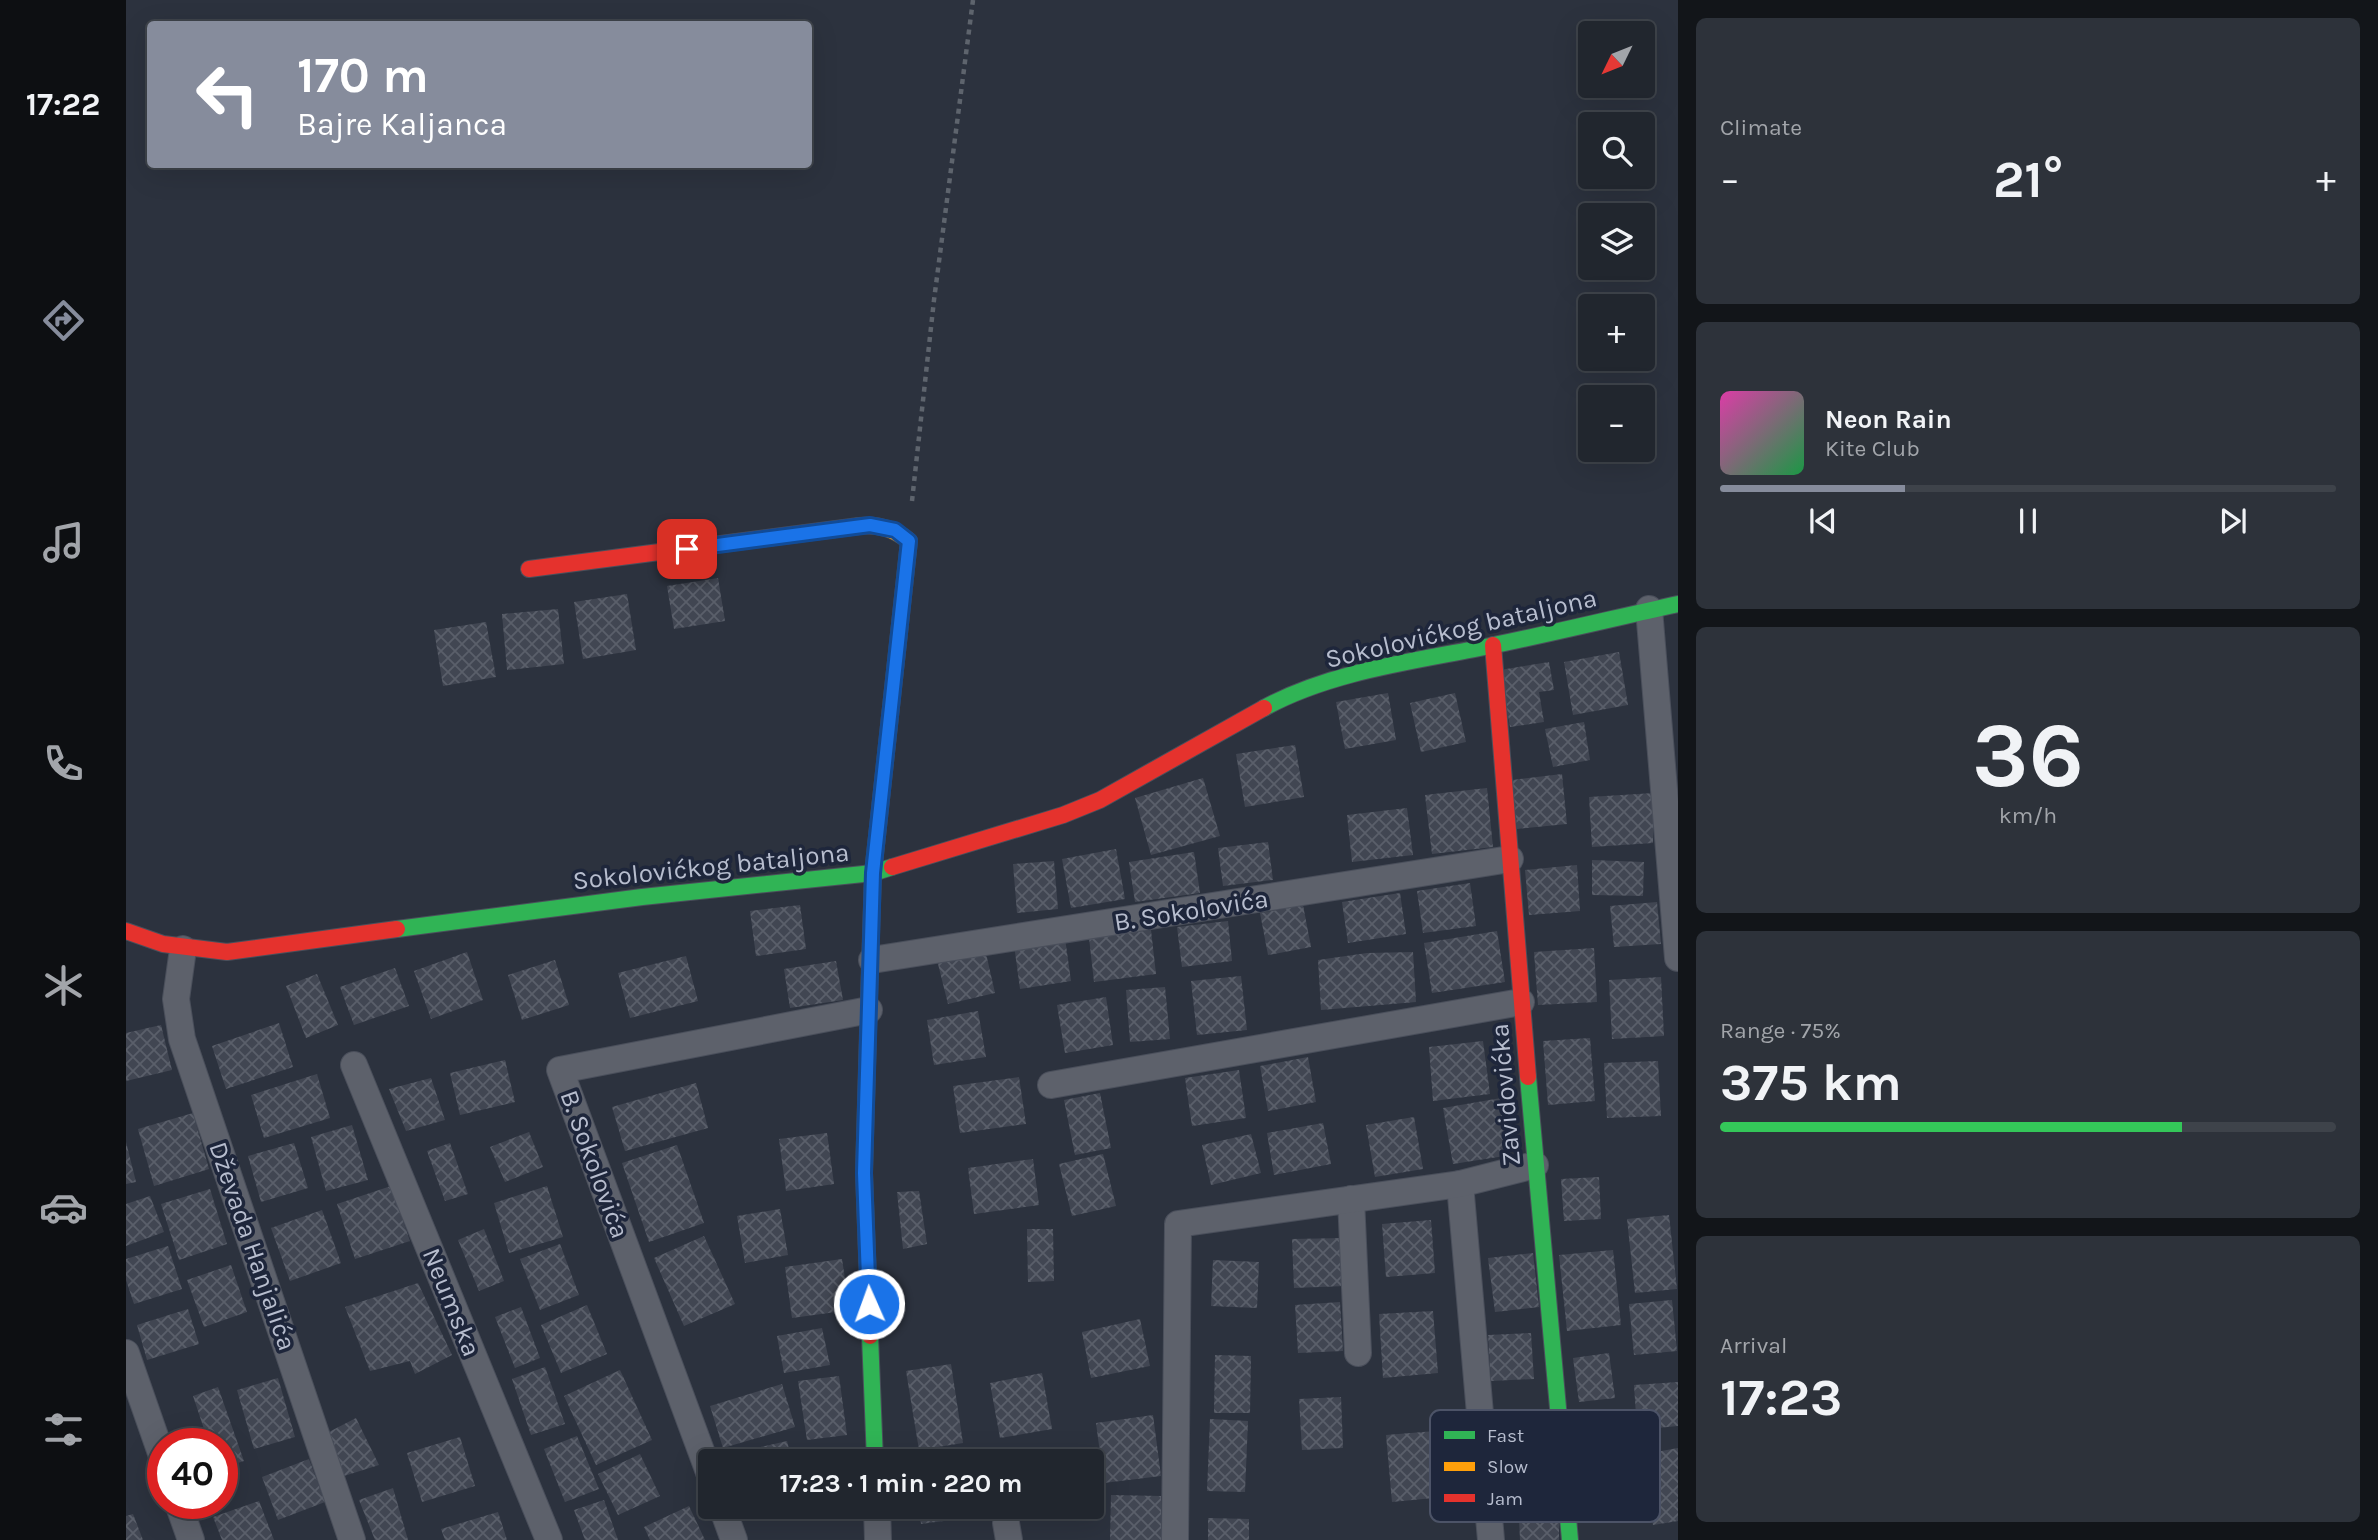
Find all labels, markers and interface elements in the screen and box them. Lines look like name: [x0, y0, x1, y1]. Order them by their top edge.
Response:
north arrow: [1578, 21, 1656, 98]
map controls: [1578, 21, 1655, 462]
text: 170 m: [297, 47, 429, 104]
icon: left: [182, 49, 273, 140]
text: 17:22: [26, 86, 100, 123]
text: Bajre Kaljanca: [297, 106, 507, 143]
button: search: [1578, 112, 1655, 189]
text: Climate: [1720, 114, 1802, 141]
text: 21°: [1993, 149, 2063, 210]
text: −: [1720, 157, 1740, 202]
text: +: [2316, 157, 2336, 202]
button: layers: [1578, 203, 1655, 280]
button: +: [1578, 294, 1655, 371]
icon: directions: [39, 296, 88, 345]
button: −: [1578, 385, 1655, 462]
text: Neon Rain: [1825, 404, 1952, 435]
text: Kite Club: [1825, 435, 1920, 462]
icon: previous: [1804, 502, 1842, 540]
icon: pause: [2009, 502, 2047, 540]
icon: next: [2214, 502, 2252, 540]
icon: music: [39, 518, 88, 567]
pin: [657, 519, 717, 579]
icon: arrive: [668, 530, 706, 568]
street label: Sokolovićkog bataljona: [1322, 582, 1600, 675]
text: 36: [1972, 703, 2084, 809]
icon: phone: [39, 739, 88, 788]
text: km/h: [1999, 802, 2057, 829]
street label: Sokolovićkog bataljona: [571, 837, 851, 896]
street label: B. Sokolovića: [1112, 883, 1270, 938]
icon: climate: [39, 961, 88, 1010]
text: Range · 75%: [1720, 1017, 1841, 1044]
street label: Zavidovićka: [1484, 1022, 1527, 1168]
text: 375 km: [1720, 1052, 1902, 1113]
street label: B. Sokolovića: [553, 1086, 636, 1243]
street label: Dževada Hanjalića: [202, 1138, 303, 1355]
icon: car: [39, 1183, 88, 1232]
street label: Neumska: [416, 1244, 487, 1361]
position arrow: [832, 1267, 906, 1341]
text: Arrival: [1720, 1332, 1787, 1359]
text: 17:23: [1720, 1367, 1842, 1428]
icon: filters: [39, 1405, 88, 1454]
legend: [1430, 1410, 1660, 1522]
text: Fast: [1487, 1425, 1524, 1447]
speed limit sign: 40: [147, 1428, 238, 1519]
text: Slow: [1487, 1456, 1528, 1478]
text: 17:23 · 1 min · 220 m: [779, 1468, 1023, 1499]
text: Jam: [1487, 1488, 1523, 1510]

